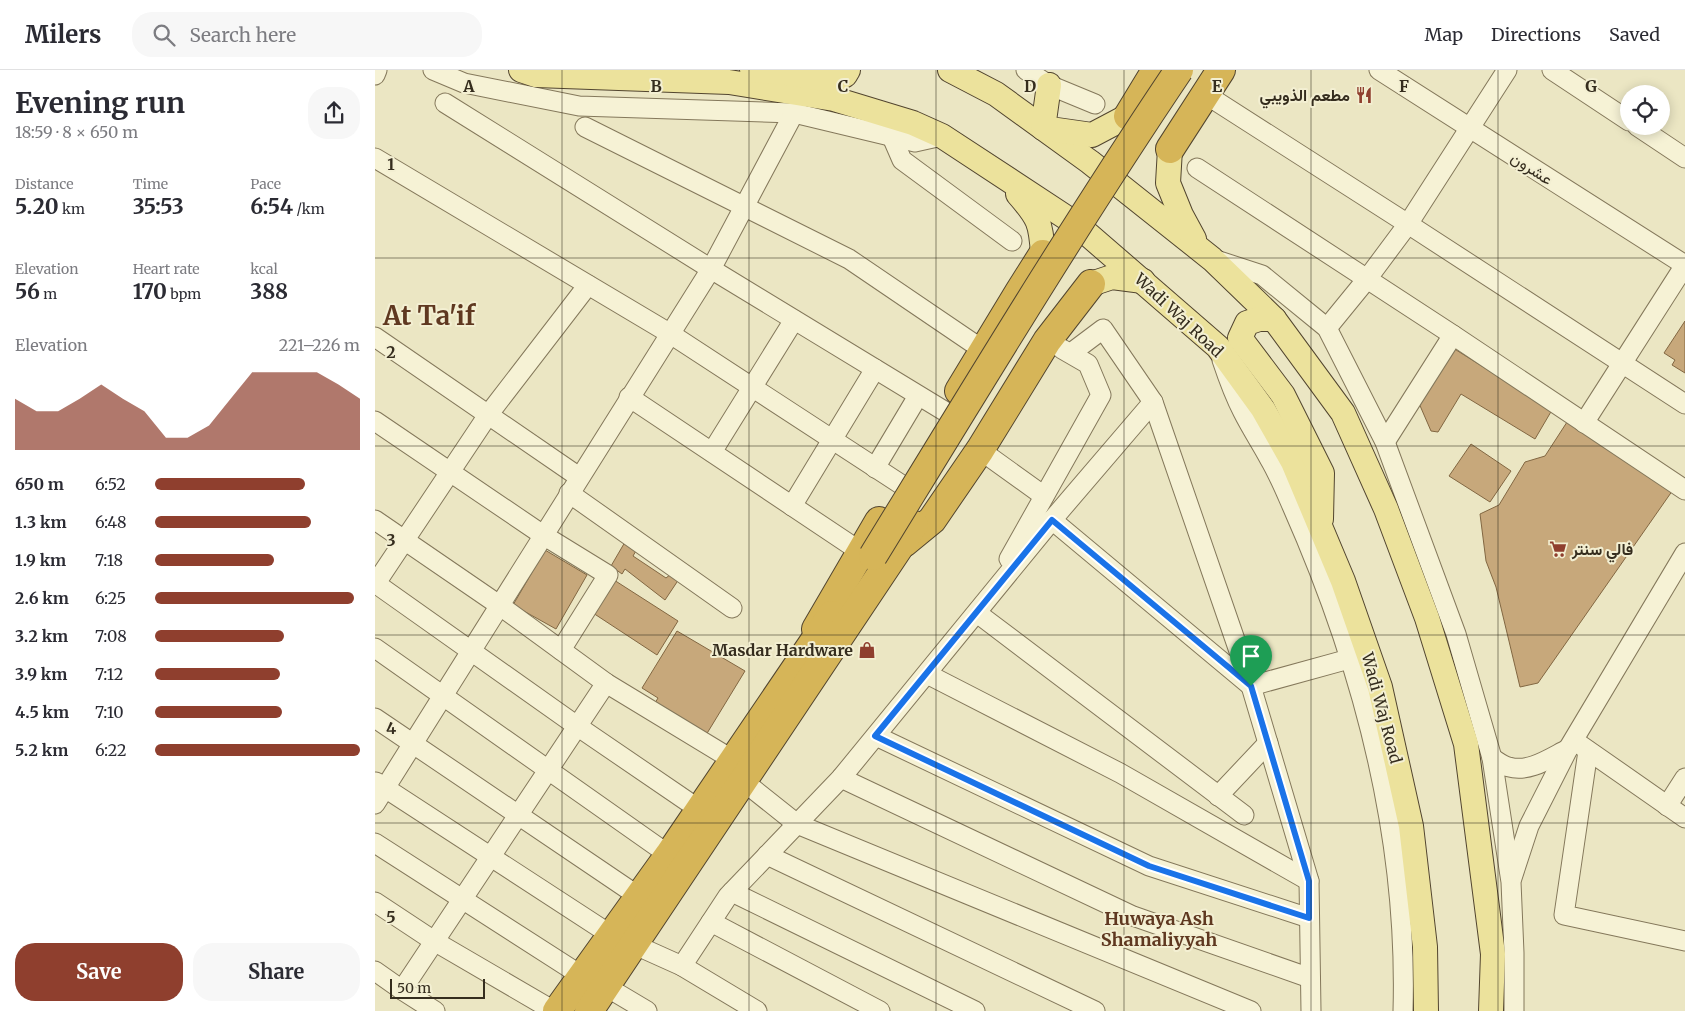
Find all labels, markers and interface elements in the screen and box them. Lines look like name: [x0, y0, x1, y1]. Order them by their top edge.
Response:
search box: [132, 12, 482, 57]
text: Milers: [25, 19, 102, 50]
icon: search: [150, 21, 178, 49]
text: Search here: [190, 23, 296, 47]
text: Map: [1425, 23, 1463, 46]
text: Directions: [1491, 23, 1581, 46]
text: Saved: [1609, 23, 1660, 46]
text: A: [462, 76, 475, 96]
text: B: [650, 76, 662, 96]
text: C: [838, 76, 848, 96]
text: D: [1024, 76, 1036, 96]
text: E: [1212, 76, 1223, 96]
text: F: [1399, 76, 1409, 96]
text: G: [1585, 76, 1597, 96]
text: Evening run: [15, 85, 185, 121]
place label: مطعم الذويبي: [1259, 85, 1350, 109]
restaurant icon: مطعم الذويبي: [1354, 85, 1374, 105]
map controls: [1620, 85, 1670, 135]
button: locate: [1620, 85, 1670, 135]
button: share: [308, 87, 360, 139]
text: 18:59 · 8 × 650 m: [15, 122, 138, 142]
street label: عشرون: [1507, 147, 1557, 190]
text: 1: [387, 154, 395, 174]
text: Distance: [15, 175, 74, 193]
text: Time: [133, 175, 168, 193]
text: Pace: [250, 175, 281, 193]
text: 5.20: [15, 193, 59, 220]
text: 35:53: [133, 193, 184, 220]
text: 6:54: [250, 193, 293, 220]
text: km: [59, 200, 85, 218]
text: /km: [293, 200, 325, 218]
text: Elevation: [15, 260, 79, 278]
text: Heart rate: [133, 260, 200, 278]
text: kcal: [250, 260, 278, 278]
street label: Wadi Waj Road: [1130, 268, 1228, 361]
text: 56: [15, 278, 40, 305]
text: 170: [133, 278, 167, 305]
text: 388: [250, 278, 288, 305]
text: m: [40, 285, 57, 303]
text: bpm: [167, 285, 201, 303]
district label: At Ta'if: [382, 299, 477, 332]
text: Elevation: [15, 335, 88, 355]
text: 221–226 m: [279, 335, 360, 355]
text: 2: [386, 342, 396, 362]
text: 650 m: [15, 474, 64, 494]
text: 6:52: [95, 474, 126, 494]
text: 1.3 km: [15, 512, 67, 532]
text: 6:48: [95, 512, 127, 532]
text: 3: [386, 530, 396, 550]
supermarket icon: فالي سنتر: [1548, 539, 1568, 559]
place label: فالي سنتر: [1571, 539, 1633, 563]
text: 1.9 km: [15, 550, 66, 570]
text: 7:18: [95, 550, 123, 570]
text: 2.6 km: [15, 588, 69, 608]
text: 6:25: [95, 588, 126, 608]
text: 3.2 km: [15, 626, 68, 646]
text: 7:08: [95, 626, 127, 646]
pin: [1230, 635, 1272, 686]
place label: Masdar Hardware: [712, 640, 853, 660]
shop icon: Masdar Hardware: [857, 640, 877, 660]
icon: arrive: [1237, 642, 1265, 670]
street label: Wadi Waj Road: [1357, 649, 1407, 766]
text: 3.9 km: [15, 664, 67, 684]
text: 7:12: [95, 664, 123, 684]
text: 4.5 km: [15, 702, 69, 722]
text: 7:10: [95, 702, 124, 722]
text: 4: [386, 718, 396, 738]
text: 5.2 km: [15, 740, 68, 760]
text: 6:22: [95, 740, 127, 760]
text: 5: [386, 907, 396, 927]
district label: Huwaya Ash Shamaliyyah: [1101, 907, 1217, 951]
button: Save: [15, 943, 183, 1001]
button: Share: [193, 943, 360, 1001]
scale bar: [390, 976, 485, 999]
text: 50 m: [397, 979, 431, 997]

